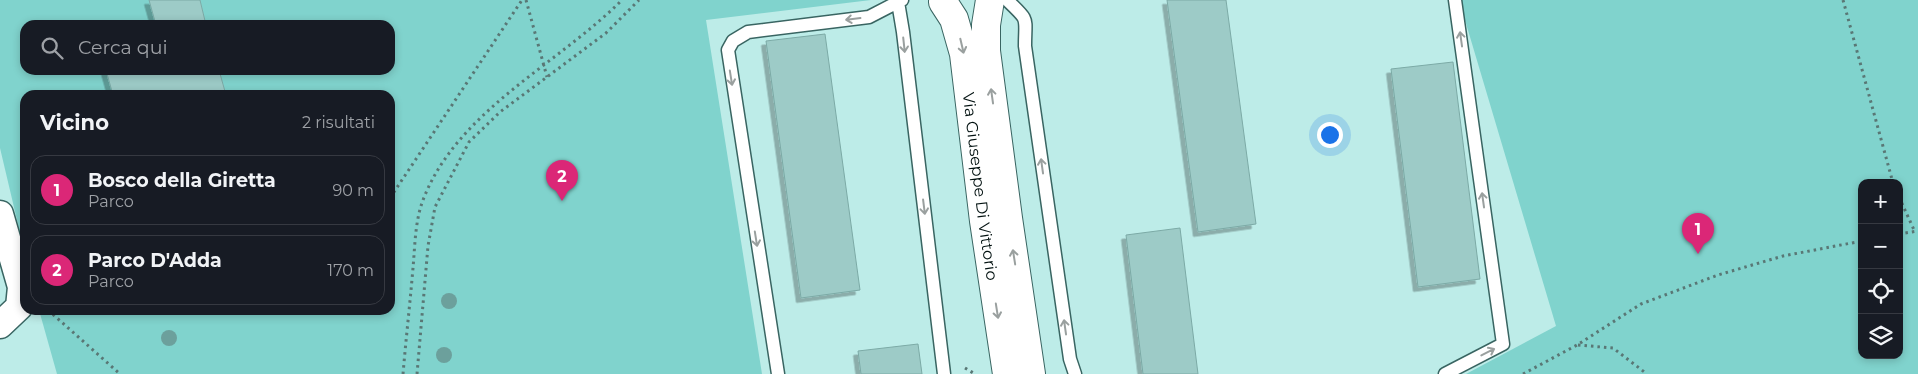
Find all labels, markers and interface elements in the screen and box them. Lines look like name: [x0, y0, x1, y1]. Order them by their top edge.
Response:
one-way arrow: [846, 14, 862, 24]
search box: [20, 20, 395, 75]
one-way arrow: [1456, 31, 1466, 47]
icon: search: [38, 34, 66, 62]
text: Cerca qui: [78, 36, 168, 59]
one-way arrow: [899, 37, 909, 53]
one-way arrow: [958, 38, 967, 54]
one-way arrow: [727, 70, 737, 86]
one-way arrow: [986, 88, 996, 104]
street label: Via Giuseppe Di Vittorio: [959, 91, 1002, 282]
text: Vicino: [40, 110, 109, 135]
text: 2 risultati: [302, 113, 375, 132]
your location: [1317, 122, 1343, 148]
one-way arrow: [1037, 158, 1047, 174]
pin: 2: [546, 160, 578, 201]
text: Bosco della Giretta: [88, 169, 276, 192]
map controls: [1858, 179, 1903, 359]
button: +: [1858, 179, 1903, 224]
text: 1: [54, 181, 60, 200]
text: 90 m: [332, 181, 374, 200]
text: Parco: [88, 192, 134, 211]
one-way arrow: [1478, 192, 1488, 208]
one-way arrow: [919, 198, 929, 214]
pin: 1: [1682, 213, 1714, 254]
button: −: [1858, 224, 1903, 269]
one-way arrow: [752, 230, 762, 246]
text: Parco D'Adda: [88, 249, 222, 272]
one-way arrow: [1008, 249, 1018, 265]
text: 2: [52, 261, 62, 280]
text: 170 m: [327, 261, 374, 280]
button: locate: [1858, 269, 1903, 314]
text: Parco: [88, 272, 134, 291]
one-way arrow: [992, 303, 1002, 319]
button: layers: [1858, 314, 1903, 359]
one-way arrow: [1060, 319, 1070, 335]
one-way arrow: [1480, 347, 1495, 356]

